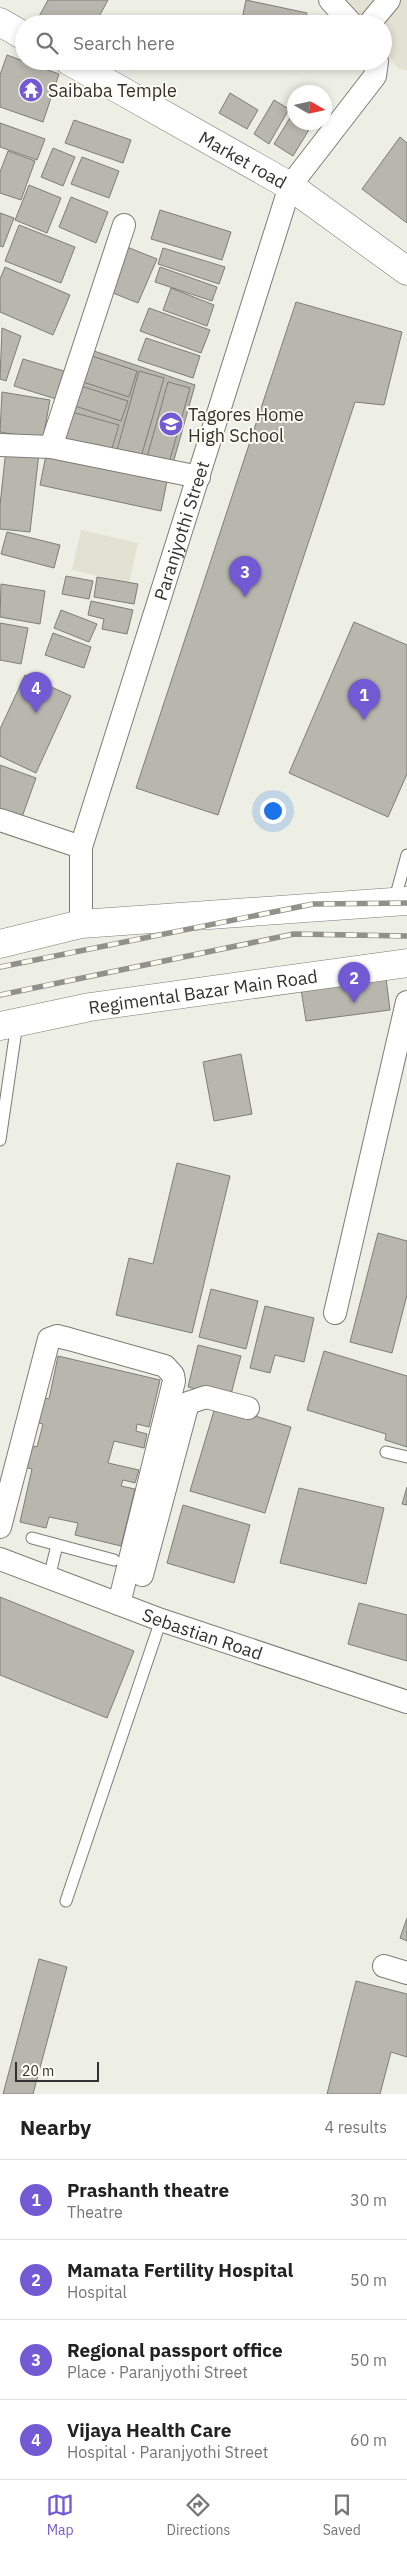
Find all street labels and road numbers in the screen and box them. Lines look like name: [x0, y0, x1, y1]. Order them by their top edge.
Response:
street label: Market road: [195, 126, 291, 193]
street label: Paranjyothi Street: [148, 458, 214, 603]
street label: Regimental Bazar Main Road: [87, 964, 319, 1019]
street label: Sebastian Road: [139, 1603, 266, 1665]

